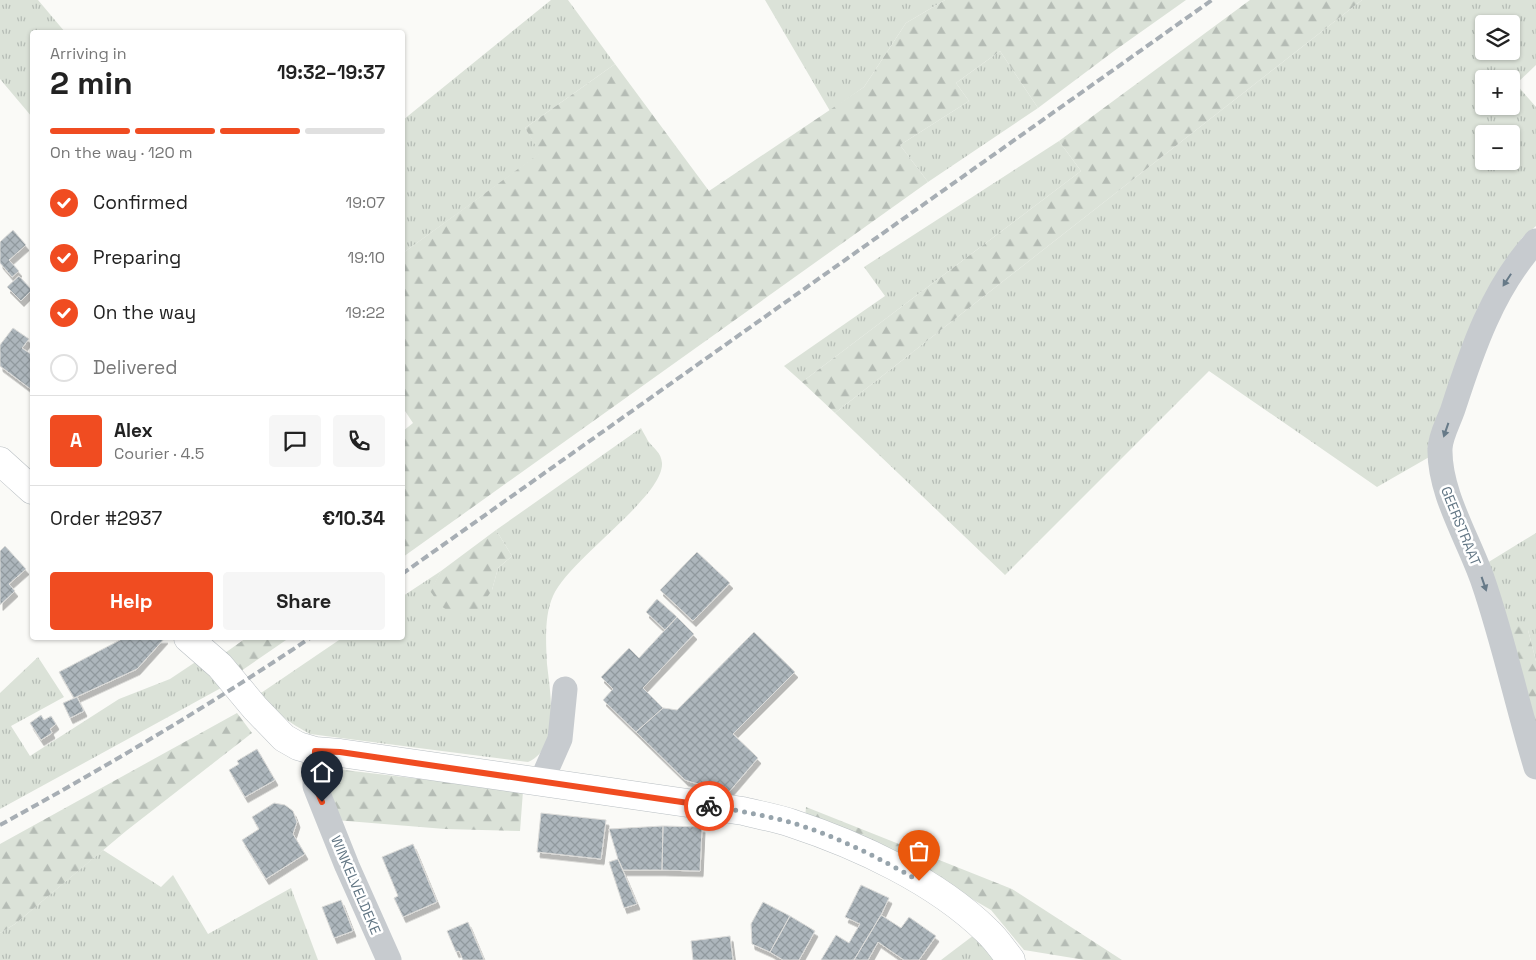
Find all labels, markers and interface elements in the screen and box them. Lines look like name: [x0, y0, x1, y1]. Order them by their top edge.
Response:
map controls: [1475, 15, 1520, 170]
button: layers: [1475, 15, 1520, 60]
text: Arriving in: [50, 43, 127, 64]
text: 19:32–19:37: [277, 60, 385, 85]
text: 2 min: [50, 63, 133, 103]
button: +: [1475, 70, 1520, 115]
button: −: [1475, 125, 1520, 170]
text: On the way · 120 m: [50, 142, 193, 163]
icon: check: [50, 189, 78, 217]
text: Confirmed: [93, 190, 188, 215]
text: 19:07: [345, 192, 385, 213]
icon: check: [50, 244, 78, 272]
text: Preparing: [93, 245, 181, 270]
text: 19:10: [348, 247, 385, 268]
one-way arrow: [1502, 273, 1511, 287]
icon: check: [50, 299, 78, 327]
text: On the way: [93, 300, 196, 325]
text: 19:22: [345, 302, 385, 323]
text: Delivered: [93, 355, 178, 380]
button: chat: [269, 415, 321, 467]
button: phone: [333, 415, 385, 467]
text: Alex: [114, 418, 153, 443]
one-way arrow: [1441, 423, 1449, 438]
text: A: [70, 428, 82, 453]
text: Courier · 4.5: [114, 443, 204, 464]
street label: GEERSTRAAT: [1437, 484, 1485, 568]
text: Order #2937: [50, 506, 162, 531]
text: €10.34: [322, 506, 385, 531]
button: Help: [50, 572, 213, 630]
button: Share: [223, 572, 385, 630]
one-way arrow: [1481, 576, 1488, 591]
pin: [301, 751, 343, 802]
icon: home: [308, 758, 336, 786]
courier: [684, 781, 734, 831]
icon: bike: [695, 792, 723, 820]
pin: [898, 830, 940, 881]
street label: WINKELVELDEKE: [327, 833, 385, 937]
icon: bag: [905, 837, 933, 865]

